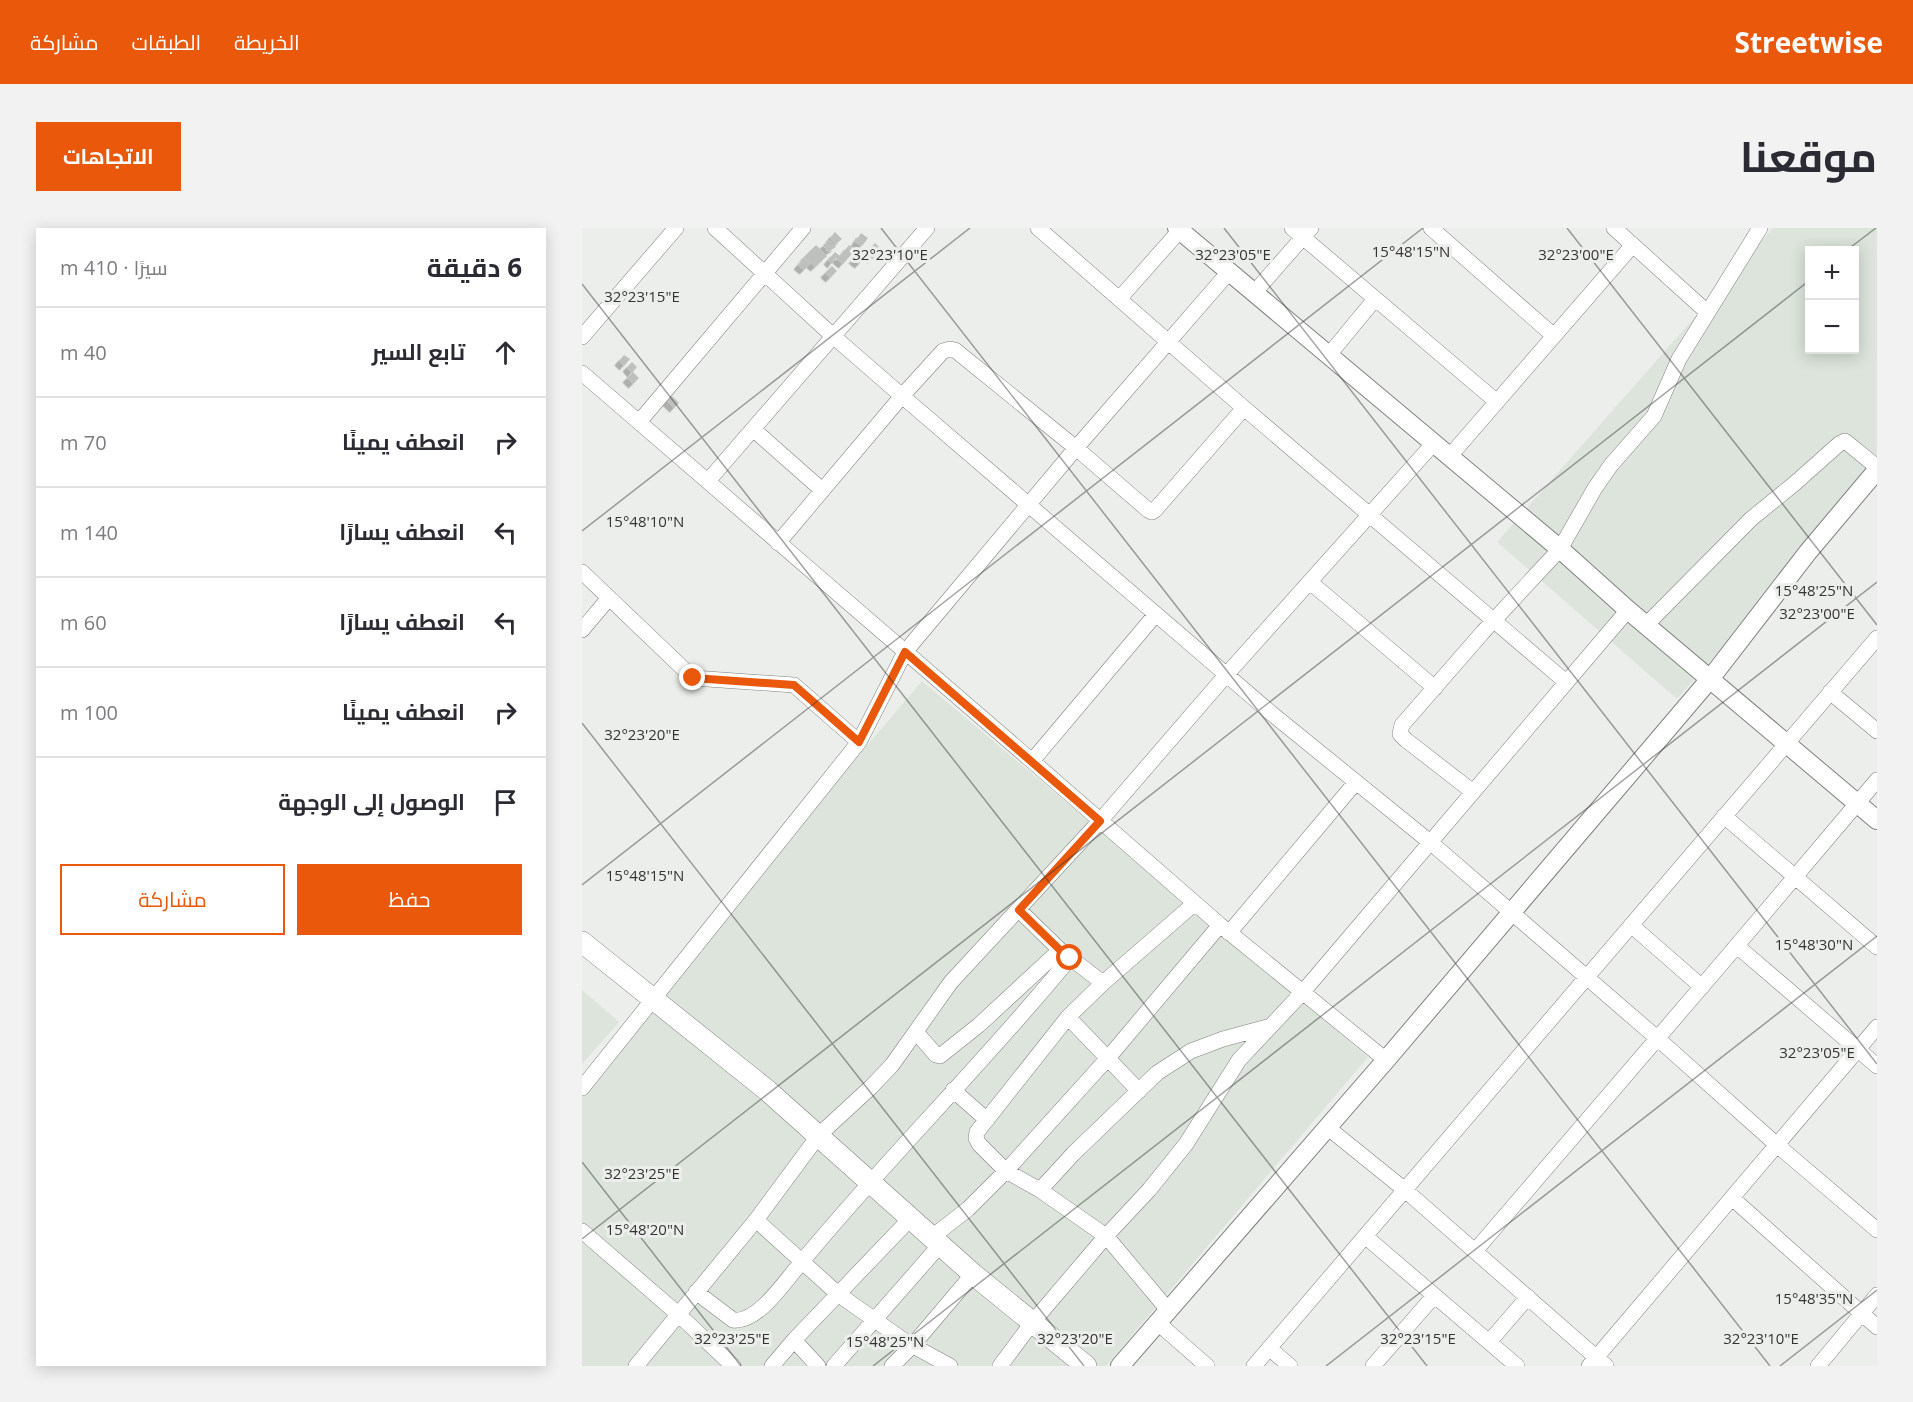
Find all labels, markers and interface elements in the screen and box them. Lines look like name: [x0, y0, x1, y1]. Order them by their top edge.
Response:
text: Streetwise: [1734, 23, 1883, 61]
text: مشاركة: [30, 28, 99, 56]
text: الطبقات: [132, 28, 201, 56]
text: الخريطة: [234, 28, 300, 56]
button: الاتجاهات: [36, 122, 181, 191]
text: موقعنا: [1740, 127, 1877, 184]
text: 15°48'15"N: [1372, 241, 1450, 261]
text: 32°23'10"E: [852, 244, 928, 264]
text: 32°23'05"E: [1195, 244, 1271, 264]
text: 32°23'00"E: [1538, 244, 1614, 264]
map controls: [1805, 246, 1859, 354]
button: +: [1805, 246, 1859, 300]
text: 6 دقيقة: [427, 249, 522, 285]
text: سيرًا · 410 m: [60, 254, 167, 281]
text: 32°23'15"E: [604, 286, 680, 306]
button: −: [1805, 300, 1859, 354]
text: تابع السير: [372, 336, 465, 366]
icon: ahead: [489, 336, 522, 369]
text: 40 m: [60, 339, 107, 366]
text: انعطف يمينًا: [342, 426, 465, 456]
icon: right: [489, 426, 522, 459]
text: 70 m: [60, 429, 107, 456]
text: 15°48'10"N: [606, 511, 684, 531]
text: انعطف يسارًا: [339, 516, 465, 546]
icon: left: [489, 516, 522, 549]
text: 140 m: [60, 519, 118, 546]
text: 15°48'25"N: [1775, 580, 1853, 600]
text: 32°23'00"E: [1779, 603, 1855, 623]
text: انعطف يسارًا: [339, 606, 465, 636]
icon: left: [489, 606, 522, 639]
text: 60 m: [60, 609, 107, 636]
route end: [679, 664, 705, 690]
text: انعطف يمينًا: [342, 696, 465, 726]
icon: right: [489, 696, 522, 729]
text: 100 m: [60, 699, 118, 726]
text: 32°23'20"E: [604, 724, 680, 744]
text: الوصول إلى الوجهة: [278, 786, 465, 816]
icon: arrive: [489, 786, 522, 819]
button: مشاركة: [60, 864, 285, 935]
button: حفظ: [297, 864, 522, 935]
text: 15°48'15"N: [606, 865, 684, 885]
text: 15°48'30"N: [1775, 934, 1853, 954]
route start: [1056, 944, 1082, 970]
text: 32°23'05"E: [1779, 1042, 1855, 1062]
text: 32°23'25"E: [604, 1163, 680, 1183]
text: 15°48'20"N: [606, 1219, 684, 1239]
text: 15°48'35"N: [1775, 1288, 1853, 1308]
text: 32°23'25"E: [694, 1328, 770, 1348]
text: 32°23'20"E: [1037, 1328, 1113, 1348]
text: 32°23'15"E: [1380, 1328, 1456, 1348]
text: 32°23'10"E: [1723, 1328, 1799, 1348]
text: 15°48'25"N: [846, 1331, 924, 1351]

